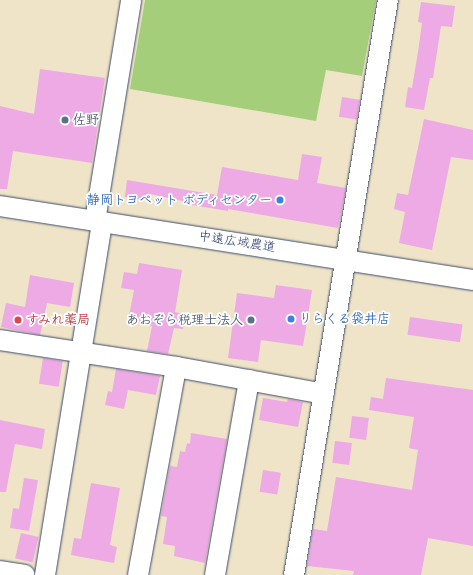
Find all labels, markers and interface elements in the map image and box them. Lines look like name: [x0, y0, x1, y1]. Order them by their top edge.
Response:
place label: 佐野: [73, 112, 99, 128]
marker: 佐野: [60, 115, 70, 125]
place label: 静岡トヨペット ボディセンター: [85, 192, 272, 208]
marker: 静岡トヨペット ボディセンター: [275, 195, 285, 205]
street label: 中遠広域農道: [197, 228, 277, 256]
place label: りらくる袋井店: [299, 311, 390, 327]
place label: すみれ薬局: [26, 312, 91, 328]
place label: あおぞら税理士法人: [126, 312, 243, 328]
marker: りらくる袋井店: [286, 314, 296, 324]
marker: すみれ薬局: [13, 315, 23, 325]
marker: あおぞら税理士法人: [246, 315, 256, 325]

